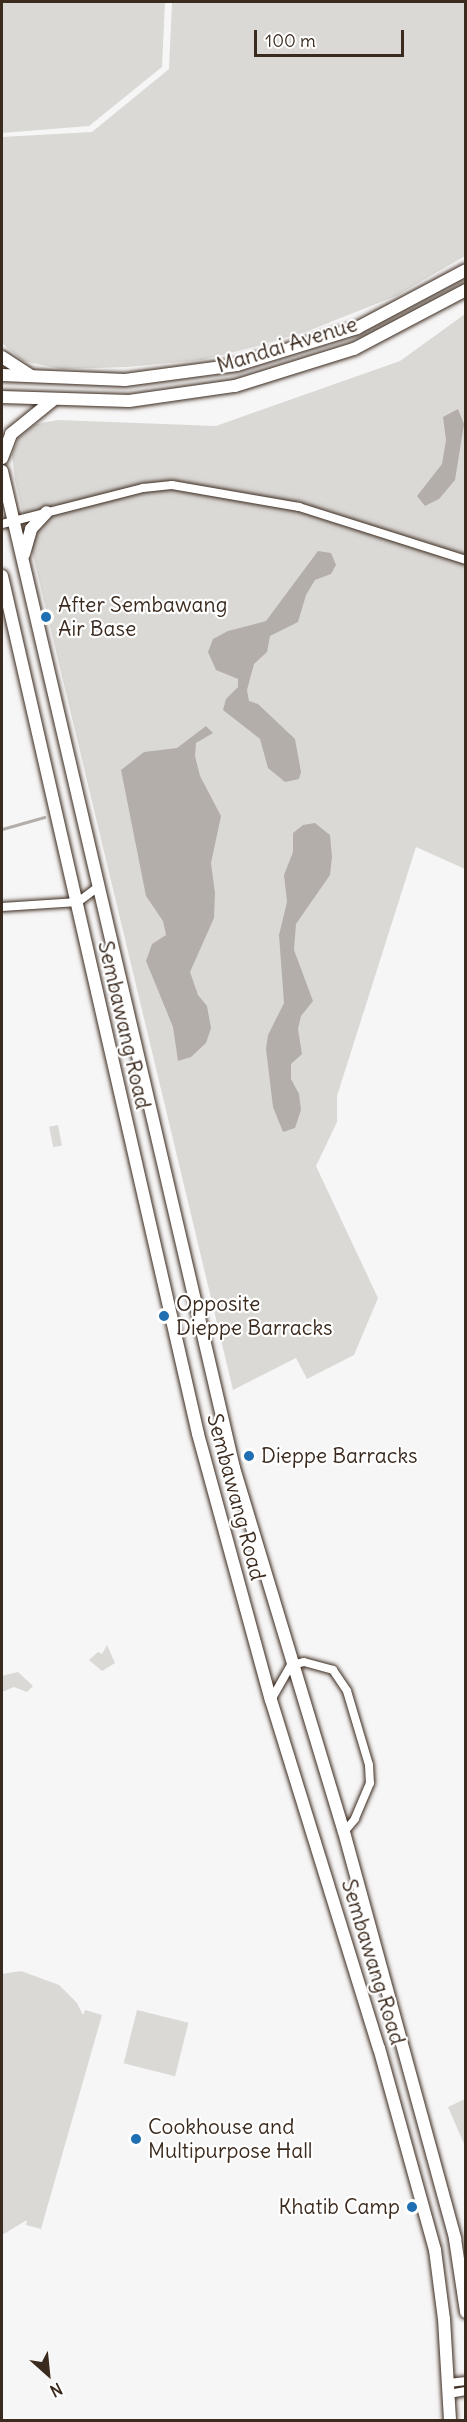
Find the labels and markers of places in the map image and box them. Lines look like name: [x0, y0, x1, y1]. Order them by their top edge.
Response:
place label: After Sembawang Air Base: [58, 592, 227, 642]
marker: After Sembawang Air Base: [39, 610, 53, 624]
place label: Opposite Dieppe Barracks: [176, 1291, 333, 1341]
marker: Opposite Dieppe Barracks: [157, 1309, 171, 1323]
place label: Dieppe Barracks: [261, 1443, 418, 1469]
marker: Dieppe Barracks: [242, 1449, 256, 1463]
place label: Cookhouse and Multipurpose Hall: [148, 2114, 313, 2164]
marker: Cookhouse and Multipurpose Hall: [129, 2132, 143, 2146]
place label: Khatib Camp: [279, 2194, 400, 2220]
marker: Khatib Camp: [405, 2200, 419, 2214]

